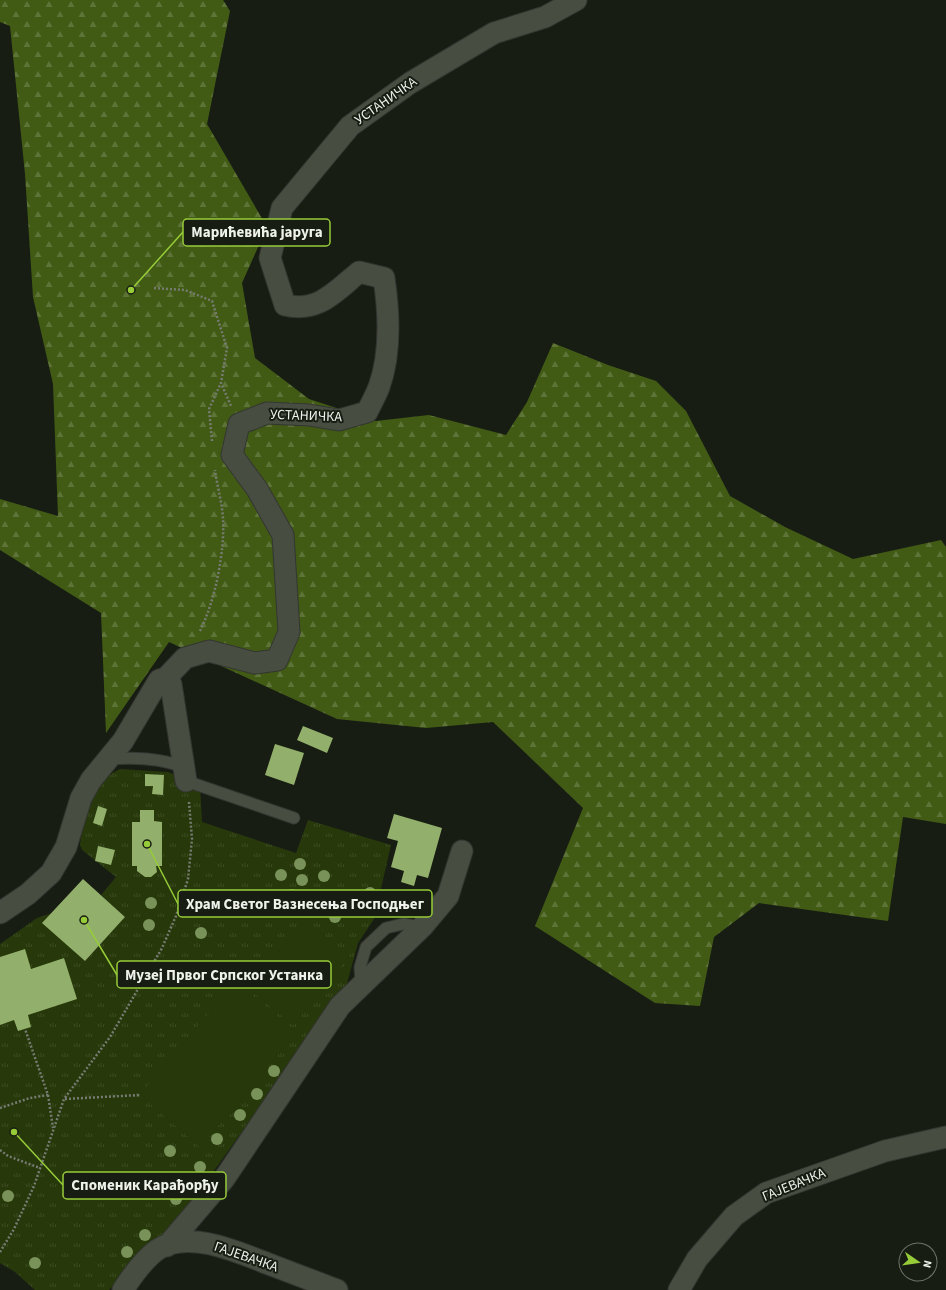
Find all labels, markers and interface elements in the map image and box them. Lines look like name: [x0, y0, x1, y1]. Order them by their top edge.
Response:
street label: УСТАНИЧКА: [351, 72, 421, 130]
callout: Марићевића јаруга: [183, 219, 330, 246]
text: Марићевића јаруга: [191, 222, 323, 243]
street label: УСТАНИЧКА: [270, 405, 343, 427]
callout: Храм Светог Вазнесења Господњег: [178, 890, 432, 917]
text: Храм Светог Вазнесења Господњег: [186, 894, 425, 915]
callout: Музеј Првог Српског Устанка: [117, 961, 331, 988]
text: Музеј Првог Српског Устанка: [125, 965, 323, 986]
street label: ГАЈЕВАЧКА: [759, 1163, 829, 1207]
callout: Споменик Карађорђу: [63, 1172, 226, 1199]
text: Споменик Карађорђу: [71, 1175, 219, 1196]
street label: ГАЈЕВАЧКА: [211, 1237, 281, 1277]
north arrow: [898, 1242, 938, 1282]
text: N: [919, 1259, 935, 1269]

